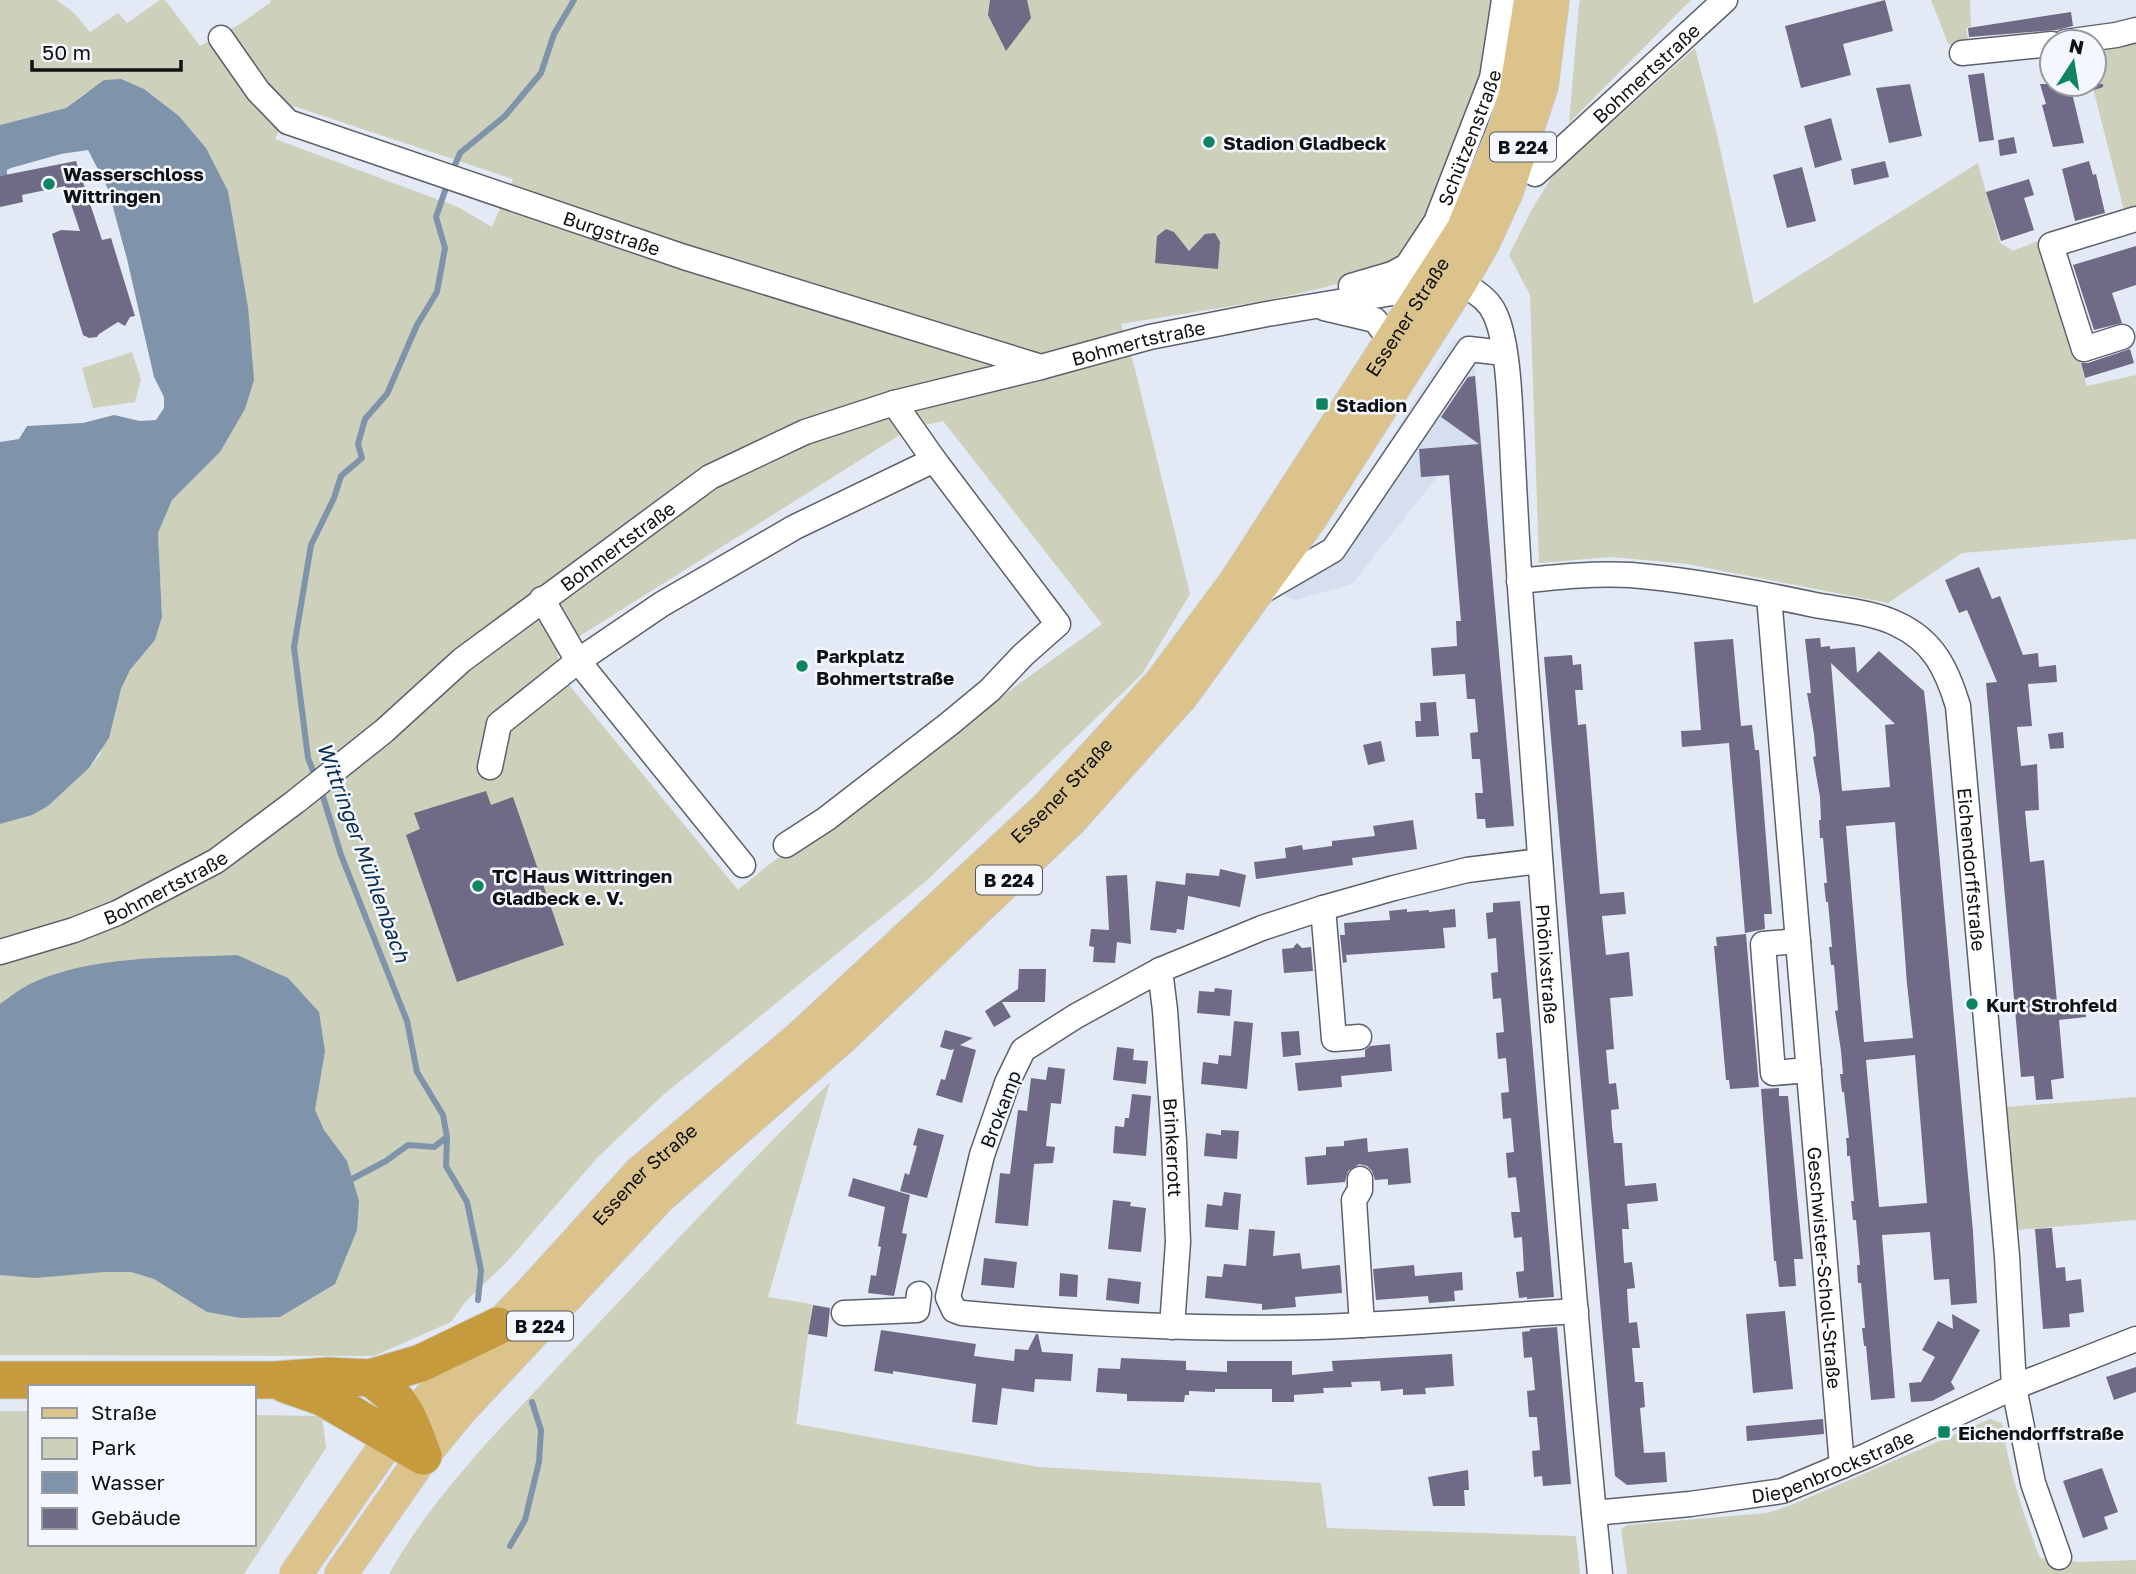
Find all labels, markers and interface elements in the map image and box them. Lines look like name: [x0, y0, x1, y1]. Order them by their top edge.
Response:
street label: Bohmertstraße: [1587, 18, 1704, 127]
scale bar: [32, 28, 180, 72]
north arrow: [2038, 28, 2108, 98]
text: N: [2067, 33, 2086, 59]
text: 50 m: [42, 39, 91, 65]
street label: Schützenstraße: [1432, 68, 1505, 209]
place label: Stadion Gladbeck: [1223, 131, 1387, 154]
road number: B 224: [1490, 132, 1556, 162]
marker: Stadion Gladbeck: [1201, 134, 1217, 150]
place label: Wasserschloss Wittringen: [63, 162, 204, 207]
marker: Wasserschloss Wittringen: [41, 176, 57, 192]
street label: Burgstraße: [560, 205, 663, 260]
street label: Essener Straße: [1360, 252, 1453, 380]
street label: Bohmertstraße: [1069, 315, 1207, 370]
place label: Stadion: [1336, 393, 1407, 416]
marker: Stadion: [1314, 396, 1330, 412]
street label: Bohmertstraße: [555, 496, 679, 595]
place label: Parkplatz Bohmertstraße: [816, 644, 954, 689]
marker: Parkplatz Bohmertstraße: [794, 658, 810, 674]
street label: Essener Straße: [1005, 732, 1116, 847]
water label: Wittringer Mühlenbach: [312, 739, 416, 966]
street label: Eichendorffstraße: [1954, 786, 1991, 952]
street label: Bohmertstraße: [100, 845, 232, 929]
place label: TC Haus Wittringen Gladbeck e. V.: [492, 864, 672, 909]
road number: B 224: [976, 866, 1042, 894]
marker: TC Haus Wittringen Gladbeck e. V.: [470, 878, 486, 894]
street label: Phönixstraße: [1532, 903, 1564, 1025]
place label: Kurt Strohfeld: [1986, 993, 2117, 1016]
marker: Kurt Strohfeld: [1964, 996, 1980, 1012]
street label: Brokamp: [975, 1067, 1025, 1151]
street label: Brinkerrott: [1160, 1097, 1188, 1198]
street label: Essener Straße: [587, 1118, 701, 1229]
street label: Geschwister-Scholl-Straße: [1804, 1146, 1847, 1390]
road number: B 224: [507, 1311, 573, 1340]
legend: [28, 1385, 256, 1546]
text: Straße: [91, 1399, 157, 1425]
place label: Eichendorffstraße: [1958, 1421, 2124, 1444]
street label: Diepenbrockstraße: [1750, 1424, 1917, 1507]
marker: Eichendorffstraße: [1936, 1424, 1952, 1440]
text: Park: [91, 1434, 137, 1460]
text: Wasser: [91, 1469, 165, 1495]
text: Gebäude: [91, 1504, 181, 1530]

